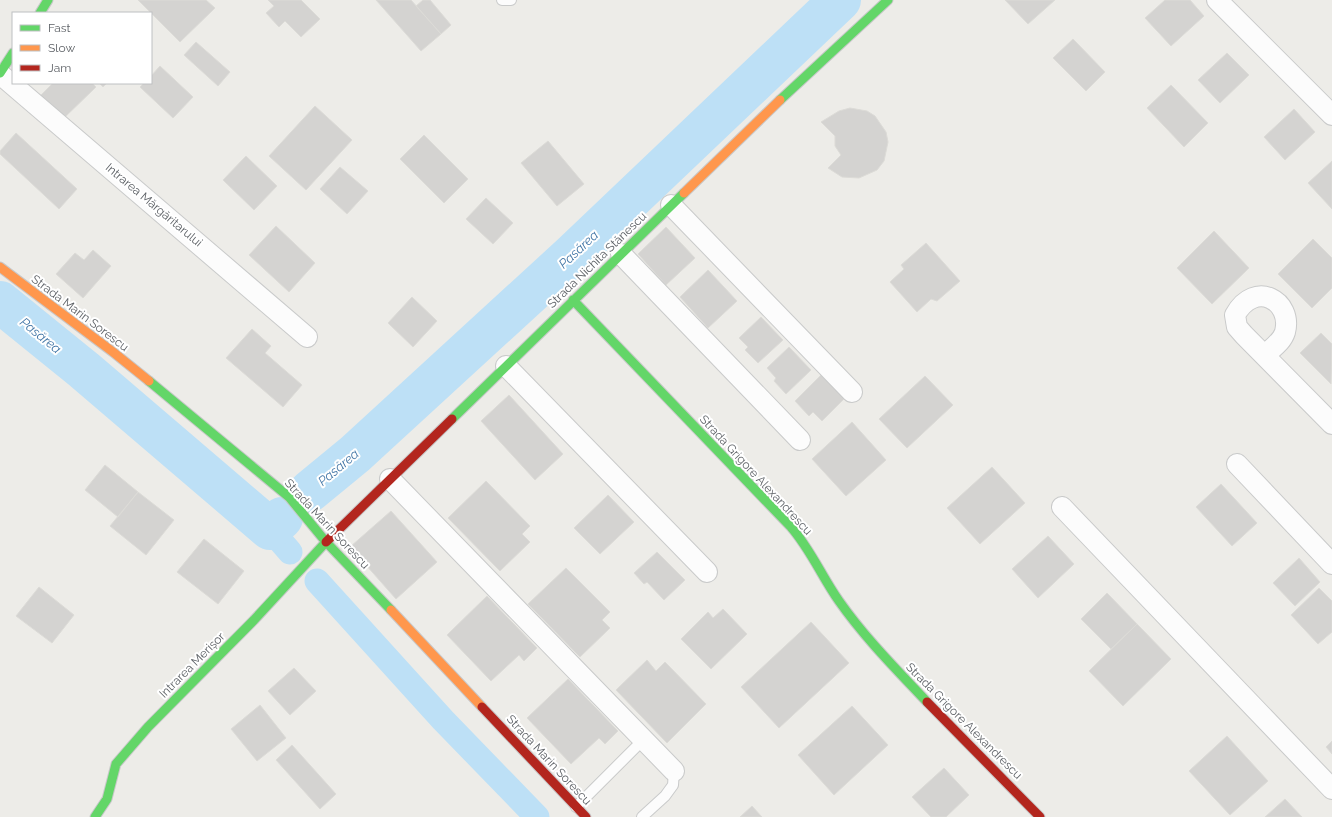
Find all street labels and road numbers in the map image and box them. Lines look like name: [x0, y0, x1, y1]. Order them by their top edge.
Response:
street label: Intrarea Mărgăritarului: [103, 160, 205, 250]
street label: Strada Nichita Stănescu: [545, 209, 649, 311]
street label: Strada Marin Sorescu: [29, 272, 131, 354]
street label: Strada Grigore Alexandrescu: [697, 412, 815, 538]
street label: Strada Marin Sorescu: [282, 476, 372, 572]
street label: Intrarea Merișor: [156, 629, 228, 701]
street label: Strada Grigore Alexandrescu: [903, 660, 1025, 782]
street label: Strada Marin Sorescu: [504, 712, 594, 808]

